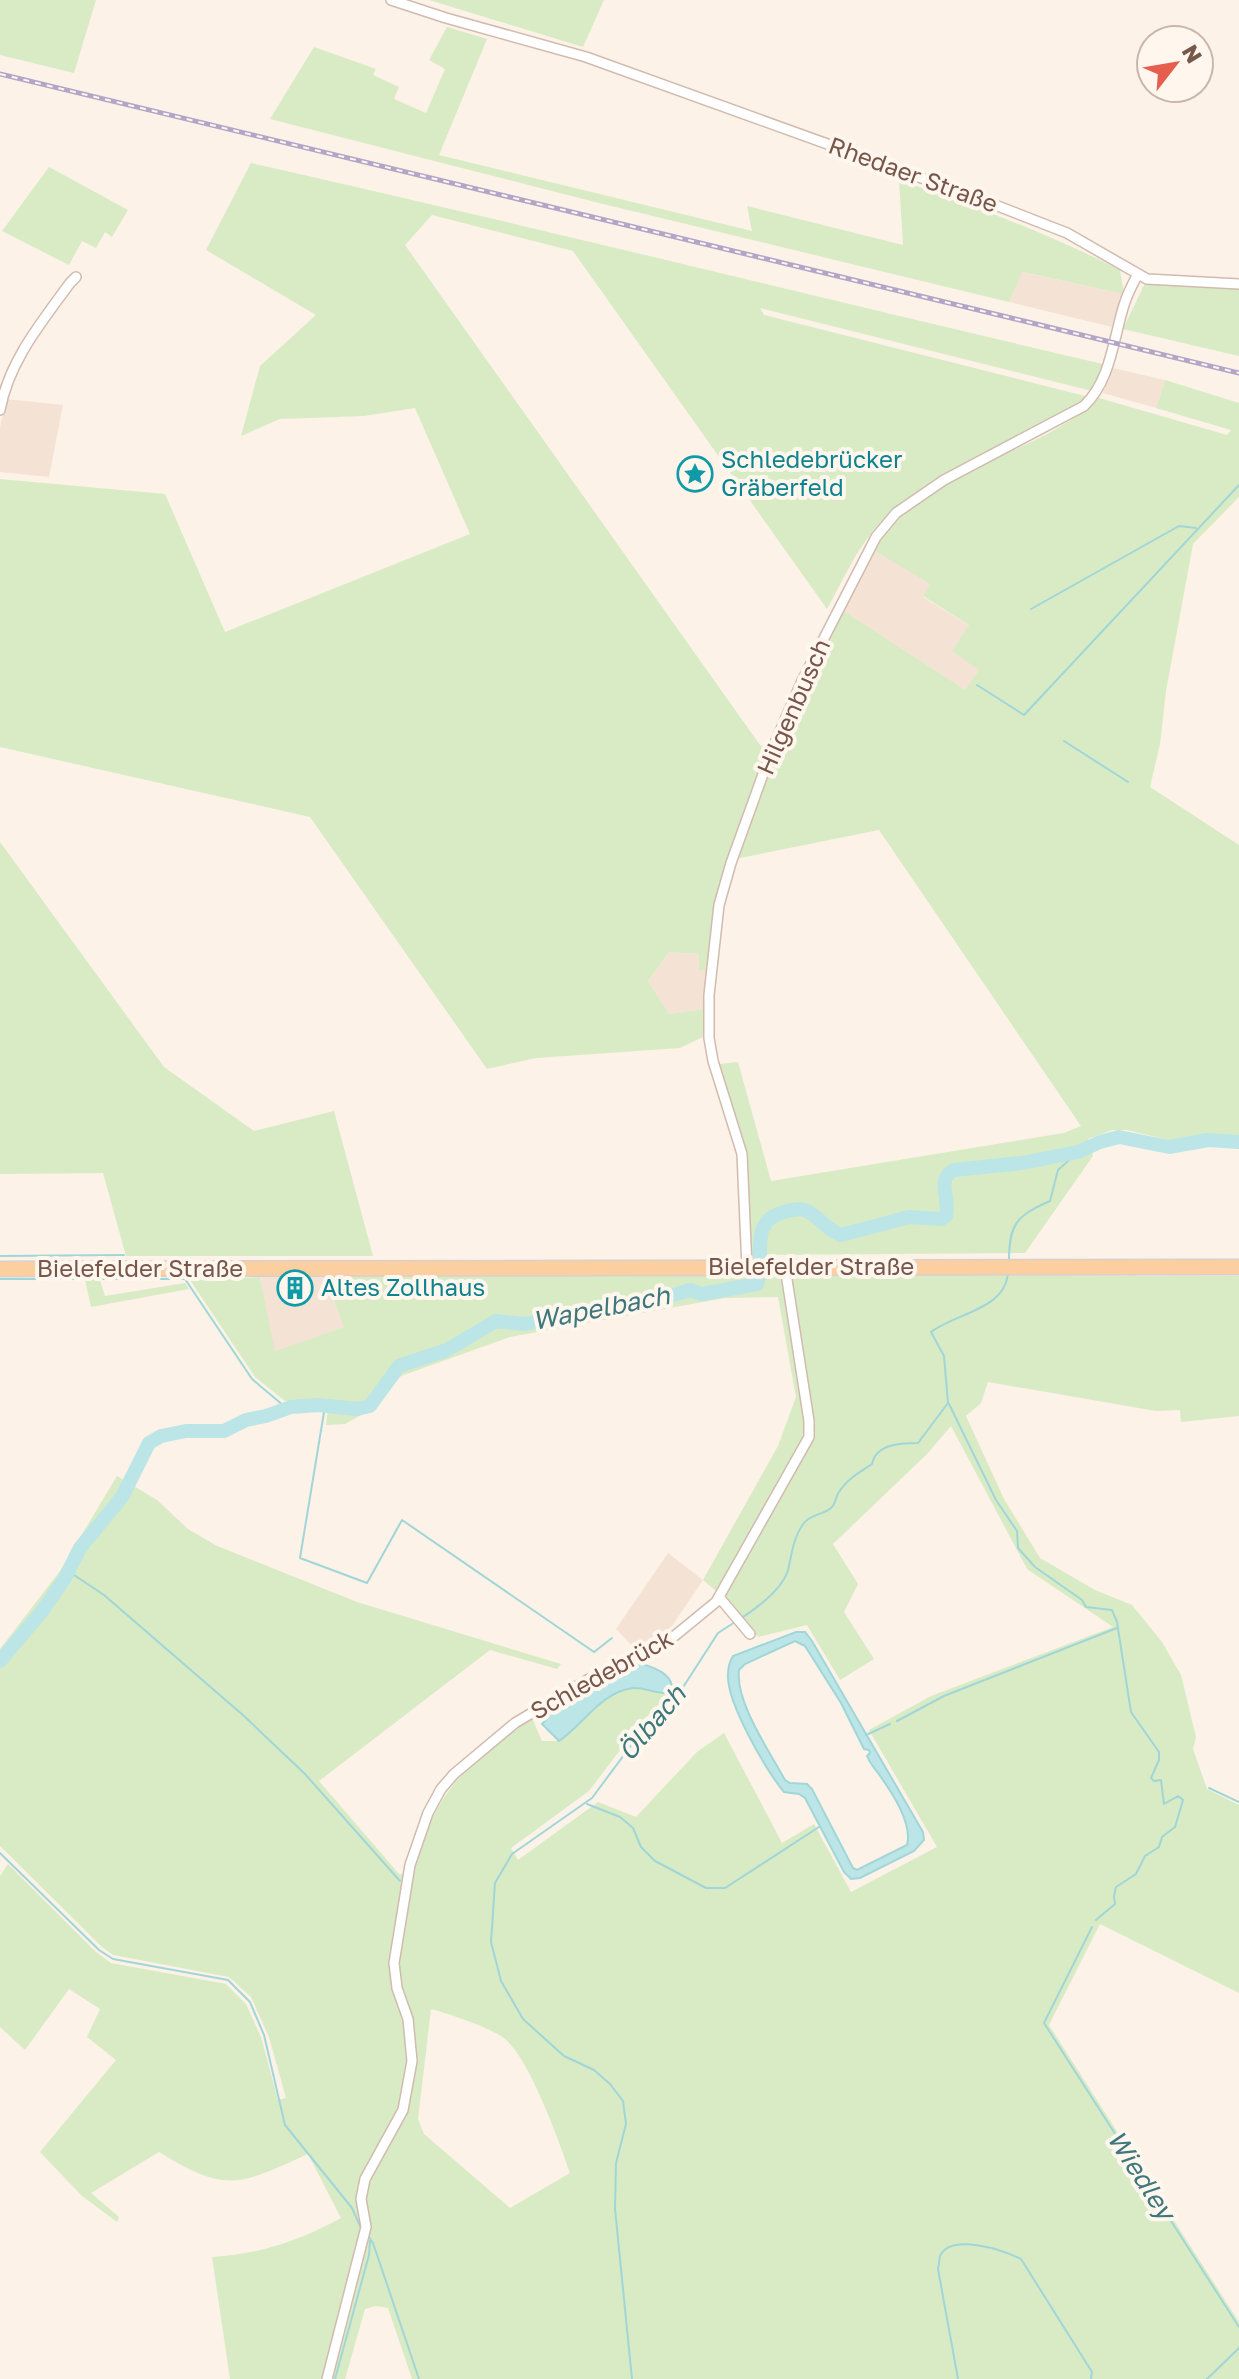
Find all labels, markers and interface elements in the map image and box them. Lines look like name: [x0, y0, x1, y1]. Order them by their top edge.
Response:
north arrow: [1135, 24, 1215, 104]
text: N: [1177, 39, 1208, 68]
street label: Rhedaer Straße: [825, 130, 1002, 218]
place label: Schledebrücker Gräberfeld: [721, 444, 902, 501]
place icon: Schledebrücker Gräberfeld: [676, 455, 714, 493]
street label: Hilgenbusch: [750, 634, 835, 779]
street label: Bielefelder Straße: [708, 1251, 914, 1280]
street label: Bielefelder Straße: [37, 1253, 243, 1282]
building icon: Altes Zollhaus: [276, 1269, 314, 1307]
place label: Altes Zollhaus: [321, 1272, 485, 1301]
water label: Wapelbach: [530, 1279, 673, 1336]
street label: Schledebrück: [525, 1623, 678, 1725]
water label: Ölbach: [611, 1678, 693, 1767]
water label: Wiedley: [1101, 2124, 1184, 2228]

